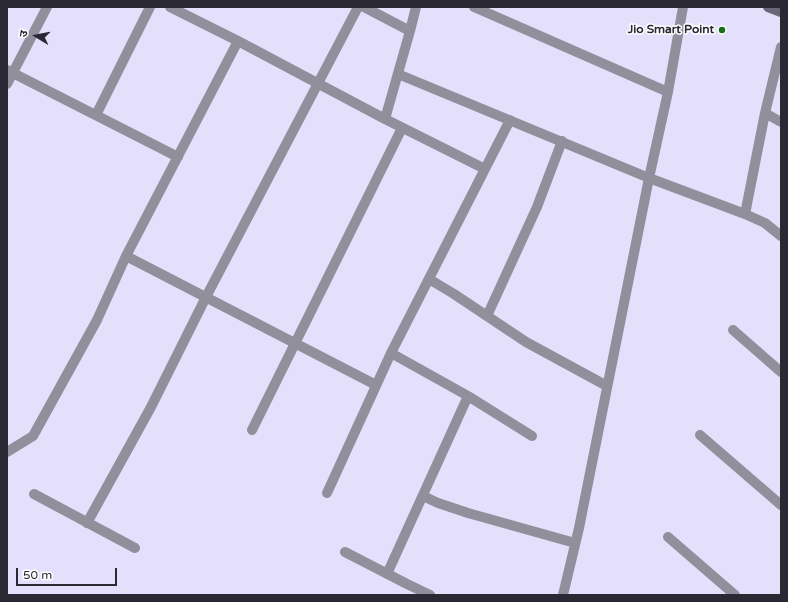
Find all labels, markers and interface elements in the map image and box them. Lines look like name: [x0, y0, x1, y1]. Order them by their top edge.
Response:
north arrow: [16, 16, 56, 56]
place label: Jio Smart Point: [628, 23, 714, 37]
marker: Jio Smart Point: [717, 25, 727, 35]
text: उ: [17, 30, 31, 38]
scale bar: [18, 560, 119, 586]
text: 50 m: [23, 568, 52, 582]

